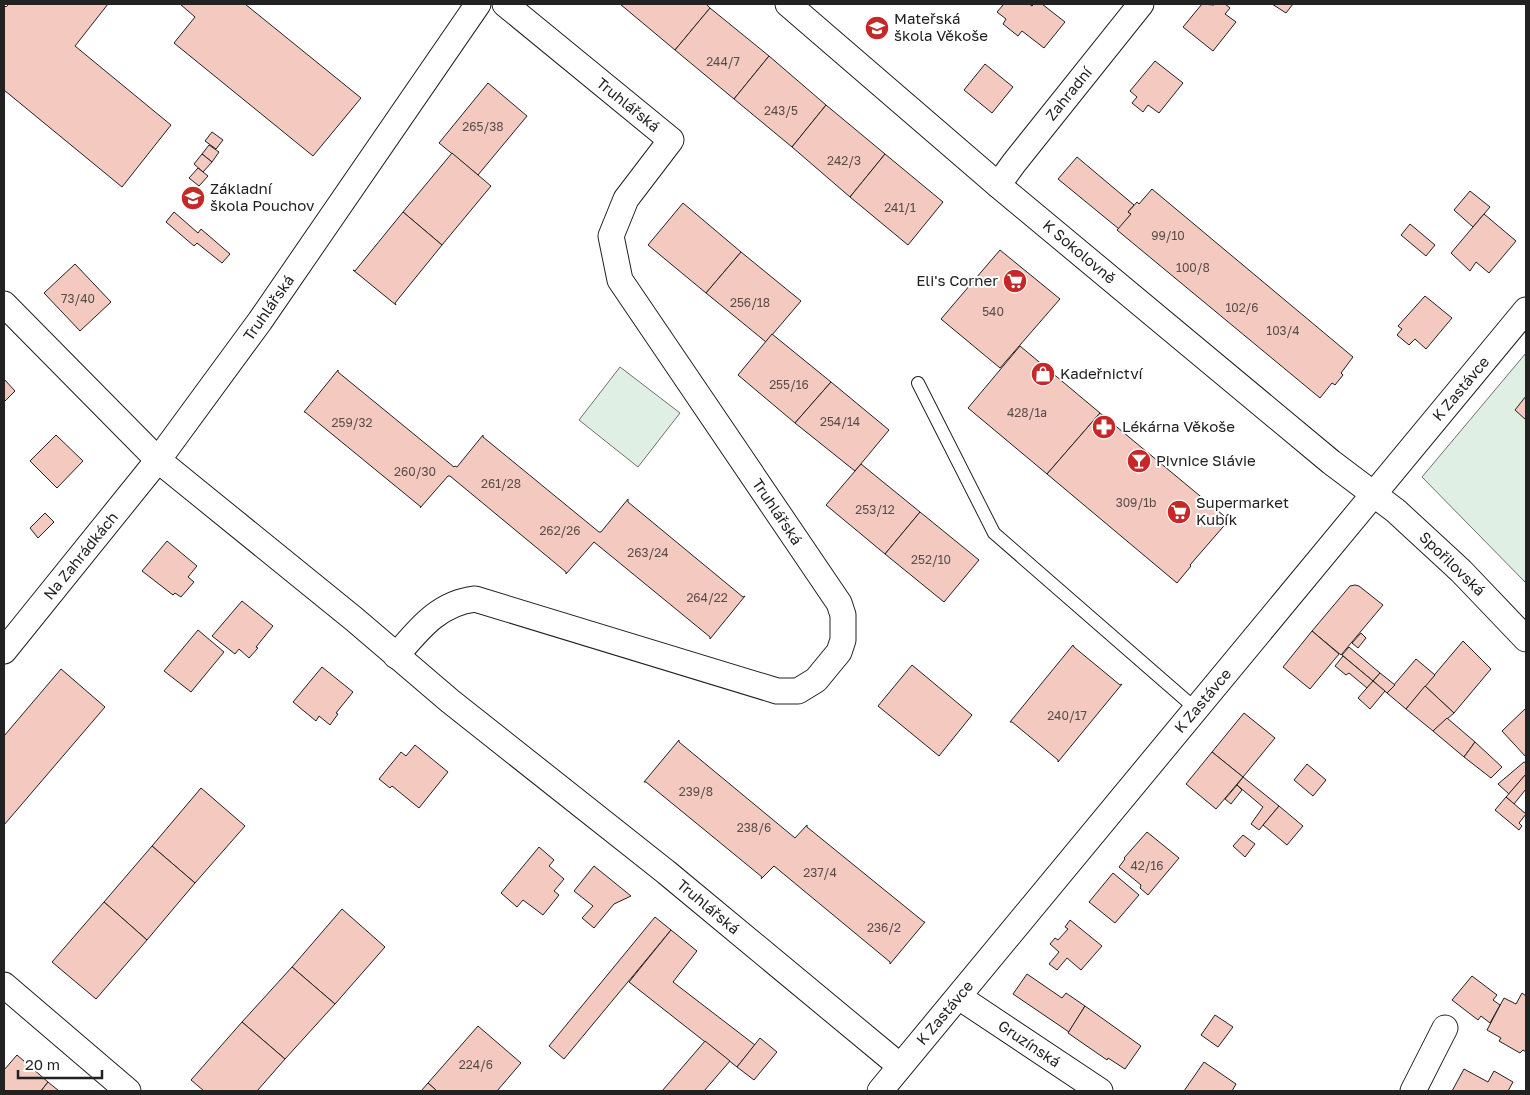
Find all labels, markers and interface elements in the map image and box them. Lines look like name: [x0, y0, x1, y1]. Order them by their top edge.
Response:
place label: Mateřská škola Věkoše: [894, 9, 988, 44]
school or university icon: Mateřská škola Věkoše: [864, 15, 890, 41]
house number: 244/7: [706, 54, 740, 69]
street label: Zahradní: [1041, 62, 1096, 124]
street label: Truhlářská: [593, 73, 664, 135]
house number: 243/5: [764, 103, 798, 118]
house number: 265/38: [462, 119, 504, 134]
house number: 242/3: [827, 153, 861, 168]
place label: Základní škola Pouchov: [210, 179, 315, 214]
school or university icon: Základní škola Pouchov: [180, 185, 206, 211]
house number: 241/1: [884, 200, 916, 215]
street label: K Sokolovně: [1040, 216, 1120, 287]
house number: 99/10: [1151, 228, 1185, 243]
house number: 100/8: [1176, 260, 1210, 275]
supermarket icon: Eli's Corner: [1002, 268, 1028, 294]
street label: Truhlářská: [239, 271, 297, 344]
place label: Eli's Corner: [916, 271, 998, 289]
house number: 73/40: [61, 291, 95, 306]
house number: 256/18: [730, 295, 770, 310]
house number: 102/6: [1225, 300, 1259, 315]
house number: 540: [982, 304, 1004, 319]
house number: 103/4: [1266, 323, 1300, 338]
street label: K Zastávce: [1428, 352, 1493, 424]
shop icon: Kadeřnictví: [1030, 361, 1056, 387]
place label: Kadeřnictví: [1060, 364, 1144, 382]
house number: 255/16: [769, 377, 809, 392]
house number: 428/1a: [1007, 405, 1047, 420]
house number: 254/14: [820, 414, 860, 429]
pharmacy icon: Lékárna Věkoše: [1091, 414, 1117, 440]
house number: 259/32: [332, 415, 372, 430]
place label: Lékárna Věkoše: [1122, 417, 1235, 435]
bar icon: Pivnice Slávie: [1126, 448, 1152, 474]
place label: Pivnice Slávie: [1156, 451, 1256, 469]
house number: 260/30: [394, 464, 436, 479]
street label: Truhlářská: [749, 475, 807, 548]
house number: 261/28: [481, 476, 521, 491]
place label: Supermarket Kubík: [1196, 493, 1289, 528]
house number: 309/1b: [1116, 495, 1156, 510]
supermarket icon: Supermarket Kubík: [1166, 499, 1192, 525]
house number: 253/12: [855, 502, 895, 517]
street label: Na Zahrádkách: [39, 508, 121, 603]
house number: 262/26: [539, 523, 581, 538]
street label: Spořilovská: [1416, 528, 1489, 599]
house number: 263/24: [627, 545, 669, 560]
house number: 252/10: [911, 552, 951, 567]
house number: 264/22: [686, 590, 728, 605]
street label: K Zastávce: [1170, 664, 1235, 736]
house number: 240/17: [1047, 708, 1087, 723]
house number: 239/8: [679, 784, 713, 799]
house number: 238/6: [737, 820, 771, 835]
house number: 42/16: [1130, 858, 1164, 873]
house number: 237/4: [803, 865, 837, 880]
street label: Truhlářská: [674, 875, 744, 938]
house number: 236/2: [867, 920, 901, 935]
street label: K Zastávce: [912, 976, 977, 1048]
street label: Gruzínská: [995, 1016, 1064, 1071]
scale bar: [18, 1048, 101, 1080]
text: 20 m: [25, 1055, 60, 1073]
house number: 224/6: [459, 1057, 493, 1072]

